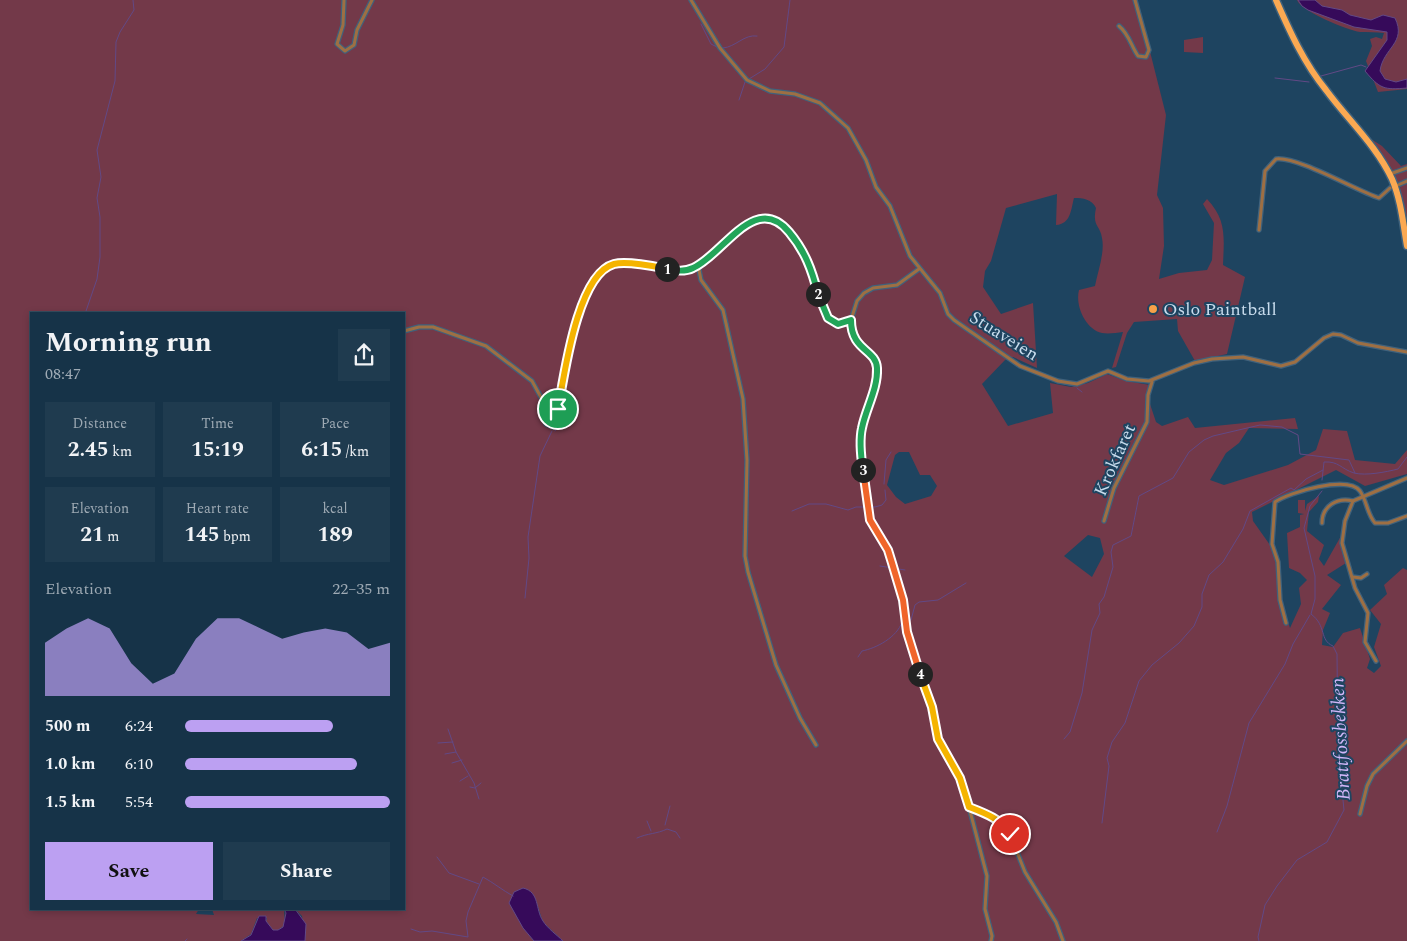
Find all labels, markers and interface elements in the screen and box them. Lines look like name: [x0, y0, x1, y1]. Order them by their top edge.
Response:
pin: 1: [654, 256, 680, 282]
text: 1: [664, 259, 671, 280]
pin: 2: [806, 282, 830, 306]
text: 2: [815, 284, 822, 305]
place label: Oslo Paintball: [1163, 296, 1277, 323]
marker: Oslo Paintball: [1147, 303, 1159, 315]
street label: Stuaveien: [964, 304, 1044, 368]
text: Morning run: [45, 321, 212, 364]
button: share: [338, 329, 390, 381]
text: 08:47: [45, 362, 81, 386]
pin: [537, 388, 579, 430]
icon: arrive: [544, 395, 572, 423]
text: Distance: [73, 413, 127, 434]
text: Time: [201, 413, 234, 434]
text: Pace: [321, 413, 350, 434]
street label: Krokfaret: [1087, 419, 1143, 501]
text: 2.45: [68, 434, 109, 466]
text: 15:19: [191, 434, 244, 466]
text: 6:15: [301, 434, 342, 466]
text: km: [109, 441, 132, 462]
text: /km: [342, 441, 369, 462]
pin: 3: [850, 458, 876, 482]
text: 3: [860, 460, 867, 481]
text: Elevation: [71, 498, 129, 519]
text: Heart rate: [186, 498, 249, 519]
text: kcal: [323, 498, 348, 519]
text: 21: [80, 519, 104, 551]
text: 145: [184, 519, 220, 551]
text: 189: [317, 519, 353, 551]
text: m: [104, 526, 119, 547]
text: bpm: [220, 526, 251, 547]
text: Elevation: [45, 577, 112, 601]
text: 22–35 m: [332, 577, 390, 601]
pin: 4: [908, 662, 932, 686]
text: 4: [917, 664, 924, 685]
water label: Brattfossbekken: [1323, 677, 1359, 801]
text: 500 m: [45, 714, 90, 738]
text: 6:24: [125, 714, 153, 738]
text: 1.0 km: [45, 752, 95, 776]
text: 6:10: [125, 752, 153, 776]
text: 1.5 km: [45, 790, 95, 814]
text: 5:54: [125, 790, 153, 814]
pin: [989, 813, 1031, 855]
icon: check: [996, 820, 1024, 848]
button: Save: [45, 842, 213, 900]
button: Share: [223, 842, 390, 900]

